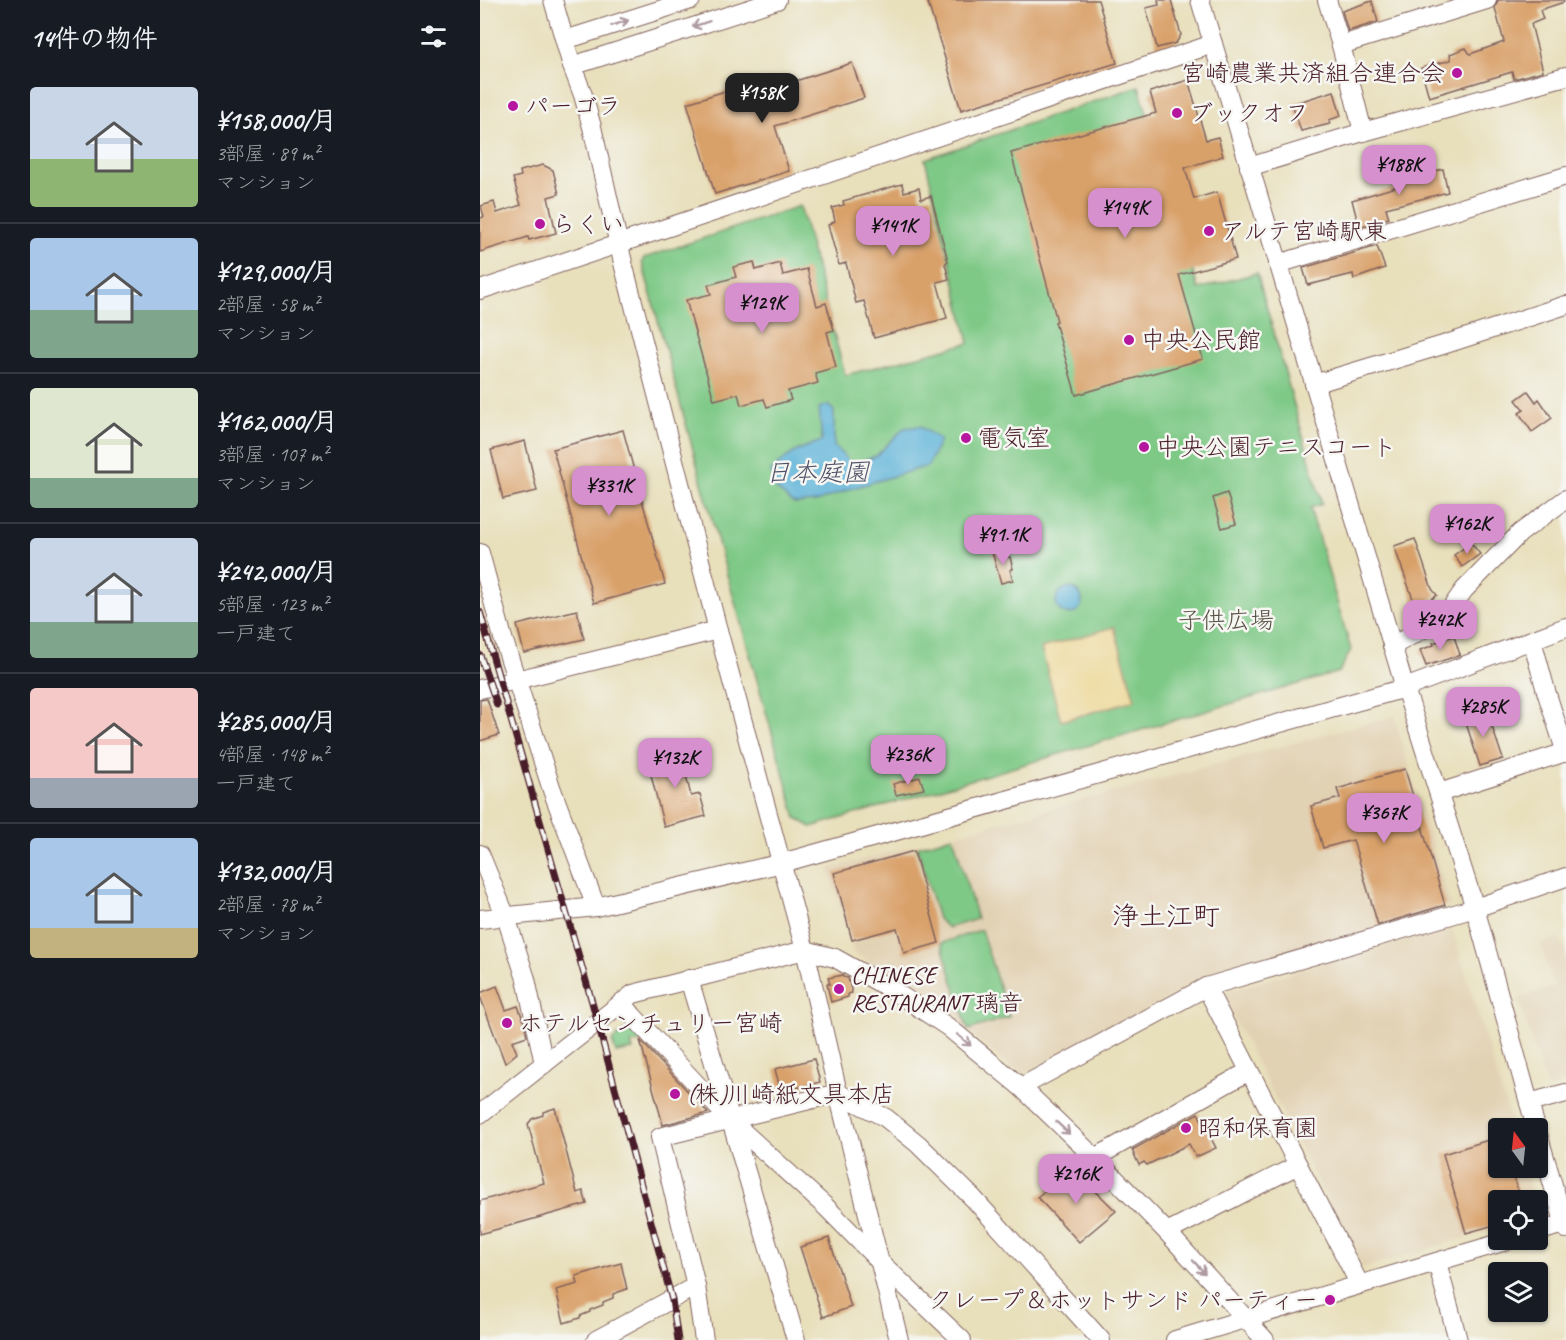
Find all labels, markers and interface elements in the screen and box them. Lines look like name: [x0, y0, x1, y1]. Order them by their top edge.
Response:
one-way arrow: [610, 16, 629, 27]
one-way arrow: [692, 19, 711, 30]
icon: filters: [417, 20, 450, 53]
text: 14件の物件: [30, 22, 157, 55]
place label: 宮崎農業共済組合連合会: [1181, 58, 1445, 88]
marker: 宮崎農業共済組合連合会: [1450, 66, 1464, 80]
pin: ¥158K: [720, 73, 804, 124]
text: ¥158K: [739, 80, 785, 105]
place label: パーゴラ: [525, 91, 621, 121]
place label: ブックオフ: [1189, 98, 1309, 128]
marker: パーゴラ: [506, 99, 520, 113]
text: ¥158,000/月: [216, 104, 337, 137]
marker: ブックオフ: [1170, 106, 1184, 120]
icon: home: [78, 111, 150, 183]
text: 3部屋 · 89 m²: [216, 141, 319, 166]
pin: ¥188K: [1357, 145, 1441, 196]
text: ¥188K: [1376, 152, 1422, 177]
text: マンション: [216, 170, 315, 195]
pin: ¥149K: [1083, 188, 1167, 239]
text: ¥149K: [1102, 195, 1148, 220]
pin: ¥141K: [851, 206, 935, 257]
place label: らくい: [552, 209, 624, 239]
text: ¥141K: [870, 213, 916, 238]
place label: アルテ宮崎駅東: [1221, 216, 1388, 246]
marker: らくい: [533, 217, 547, 231]
marker: アルテ宮崎駅東: [1202, 224, 1216, 238]
text: ¥129,000/月: [216, 255, 337, 288]
icon: home: [78, 262, 150, 334]
pin: ¥129K: [720, 283, 804, 334]
text: ¥129K: [739, 290, 785, 315]
text: 2部屋 · 58 m²: [216, 292, 319, 317]
text: マンション: [216, 321, 315, 346]
place label: 中央公民館: [1141, 325, 1261, 355]
marker: 中央公民館: [1122, 333, 1136, 347]
text: ¥162,000/月: [216, 405, 338, 438]
icon: home: [78, 412, 150, 484]
place label: 電気室: [978, 423, 1050, 453]
marker: 電気室: [959, 431, 973, 445]
place label: 中央公園テニスコート: [1156, 432, 1396, 462]
marker: 中央公園テニスコート: [1137, 440, 1151, 454]
text: 3部屋 · 107 m²: [216, 442, 328, 467]
water label: 日本庭園: [765, 456, 871, 489]
pin: ¥331K: [567, 466, 651, 517]
text: マンション: [216, 471, 315, 496]
text: ¥331K: [586, 473, 632, 498]
pin: ¥162K: [1425, 504, 1509, 555]
text: ¥162K: [1444, 511, 1490, 536]
pin: ¥91.1K: [954, 515, 1052, 566]
text: ¥91.1K: [978, 522, 1028, 547]
text: ¥242,000/月: [216, 555, 338, 588]
icon: home: [78, 562, 150, 634]
text: 5部屋 · 123 m²: [216, 592, 328, 617]
pin: ¥242K: [1398, 600, 1482, 651]
park label: 子供広場: [1178, 605, 1274, 635]
text: ¥242K: [1417, 607, 1463, 632]
text: 一戸建て: [216, 621, 296, 646]
pin: ¥285K: [1441, 687, 1525, 738]
text: ¥285K: [1460, 694, 1506, 719]
text: ¥285,000/月: [216, 705, 337, 738]
icon: home: [78, 712, 150, 784]
pin: ¥236K: [866, 735, 950, 786]
pin: ¥132K: [633, 738, 717, 789]
text: 4部屋 · 148 m²: [216, 742, 328, 767]
text: ¥236K: [885, 742, 931, 767]
text: ¥132K: [652, 745, 698, 770]
text: 一戸建て: [216, 771, 296, 796]
pin: ¥367K: [1342, 793, 1426, 844]
text: ¥367K: [1361, 800, 1407, 825]
text: ¥132,000/月: [216, 855, 338, 888]
icon: home: [78, 862, 150, 934]
text: 2部屋 · 78 m²: [216, 892, 319, 917]
district label: 浄土江町: [1112, 899, 1220, 933]
text: マンション: [216, 921, 315, 946]
place label: CHINESE RESTAURANT 璃音: [851, 960, 1023, 1018]
marker: CHINESE RESTAURANT 璃音: [832, 982, 846, 996]
place label: ホテルセンチュリー宮崎: [519, 1008, 783, 1038]
marker: ホテルセンチュリー宮崎: [500, 1016, 514, 1030]
one-way arrow: [956, 1034, 972, 1047]
place label: (株)川崎紙文具本店: [687, 1079, 895, 1109]
marker: (株)川崎紙文具本店: [668, 1087, 682, 1101]
place label: 昭和保育園: [1198, 1113, 1318, 1143]
north arrow: [1488, 1118, 1548, 1178]
map controls: [1488, 1118, 1548, 1322]
one-way arrow: [1055, 1120, 1070, 1134]
marker: 昭和保育園: [1179, 1121, 1193, 1135]
pin: ¥216K: [1034, 1154, 1118, 1205]
text: ¥216K: [1053, 1161, 1099, 1186]
button: locate: [1488, 1190, 1548, 1250]
one-way arrow: [1192, 1260, 1206, 1275]
button: layers: [1488, 1262, 1548, 1322]
place label: クレープ＆ホットサンド パーティー: [928, 1285, 1318, 1315]
marker: クレープ＆ホットサンド パーティー: [1323, 1293, 1337, 1307]

